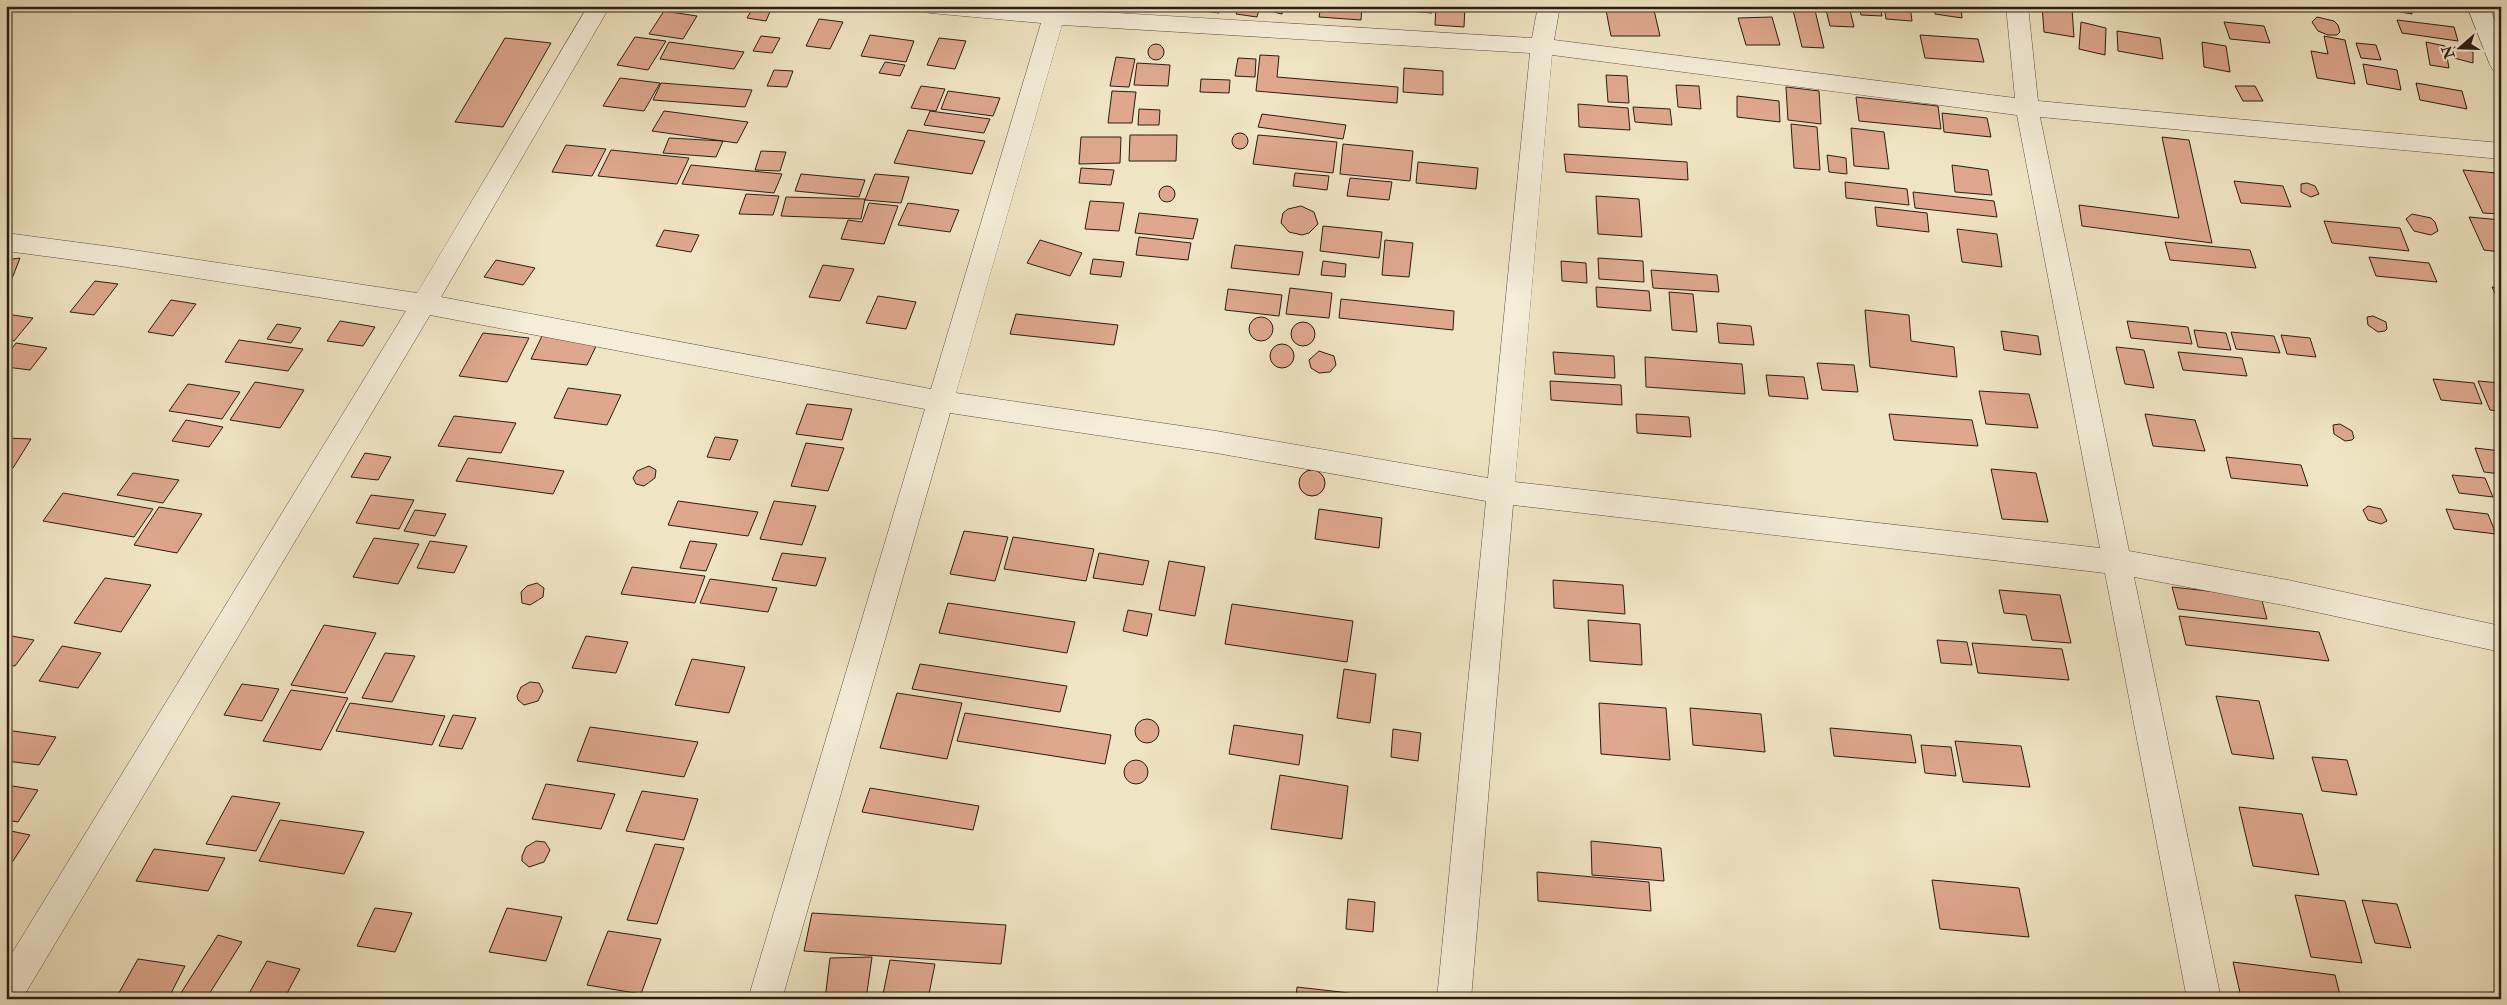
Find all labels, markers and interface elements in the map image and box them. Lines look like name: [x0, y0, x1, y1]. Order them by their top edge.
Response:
north arrow: [2434, 22, 2484, 72]
text: N: [2438, 43, 2459, 62]

